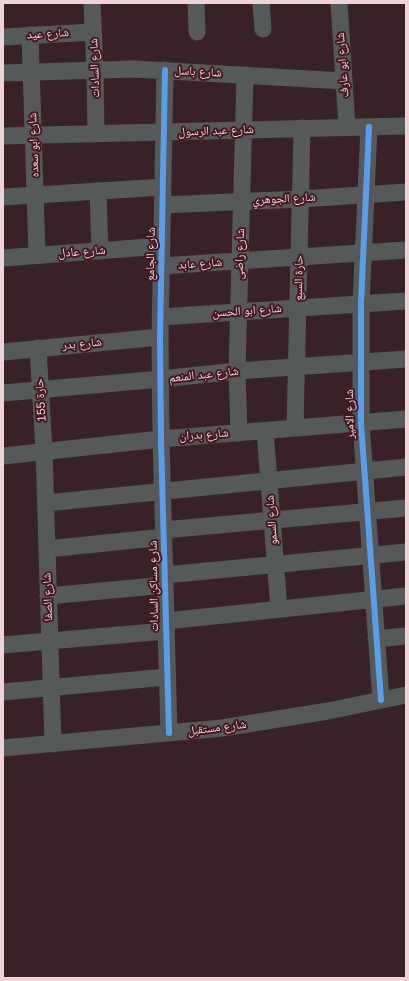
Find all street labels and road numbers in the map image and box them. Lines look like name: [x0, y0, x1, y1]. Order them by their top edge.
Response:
street label: شارع عيد: [27, 26, 69, 42]
street label: شارع ابو عارف: [334, 32, 352, 98]
street label: شارع السادات: [87, 38, 103, 98]
street label: شارع باسل: [174, 64, 222, 80]
street label: شارع ابو سعده: [26, 112, 42, 178]
street label: شارع عبد الرسول: [178, 122, 254, 140]
street label: شارع الجوهري: [252, 190, 316, 208]
street label: شارع الجامع: [143, 227, 159, 281]
street label: شارع راضى: [232, 228, 248, 280]
street label: شارع عادل: [58, 243, 106, 261]
street label: شارع عابد: [177, 255, 223, 273]
street label: حارة السبع: [291, 255, 307, 301]
street label: شارع ابو الحسن: [212, 301, 282, 321]
street label: شارع بدر: [62, 335, 102, 353]
street label: شارع عبد المنعم: [168, 364, 240, 386]
street label: حارة 155: [32, 378, 50, 422]
street label: شارع الامير: [342, 389, 358, 439]
street label: شارع بدران: [179, 426, 229, 444]
street label: شارع السمو: [263, 495, 281, 545]
street label: شارع مساكن السادات: [146, 540, 162, 632]
street label: شارع الصفا: [40, 572, 56, 622]
street label: شارع مستقبل: [187, 717, 247, 739]

